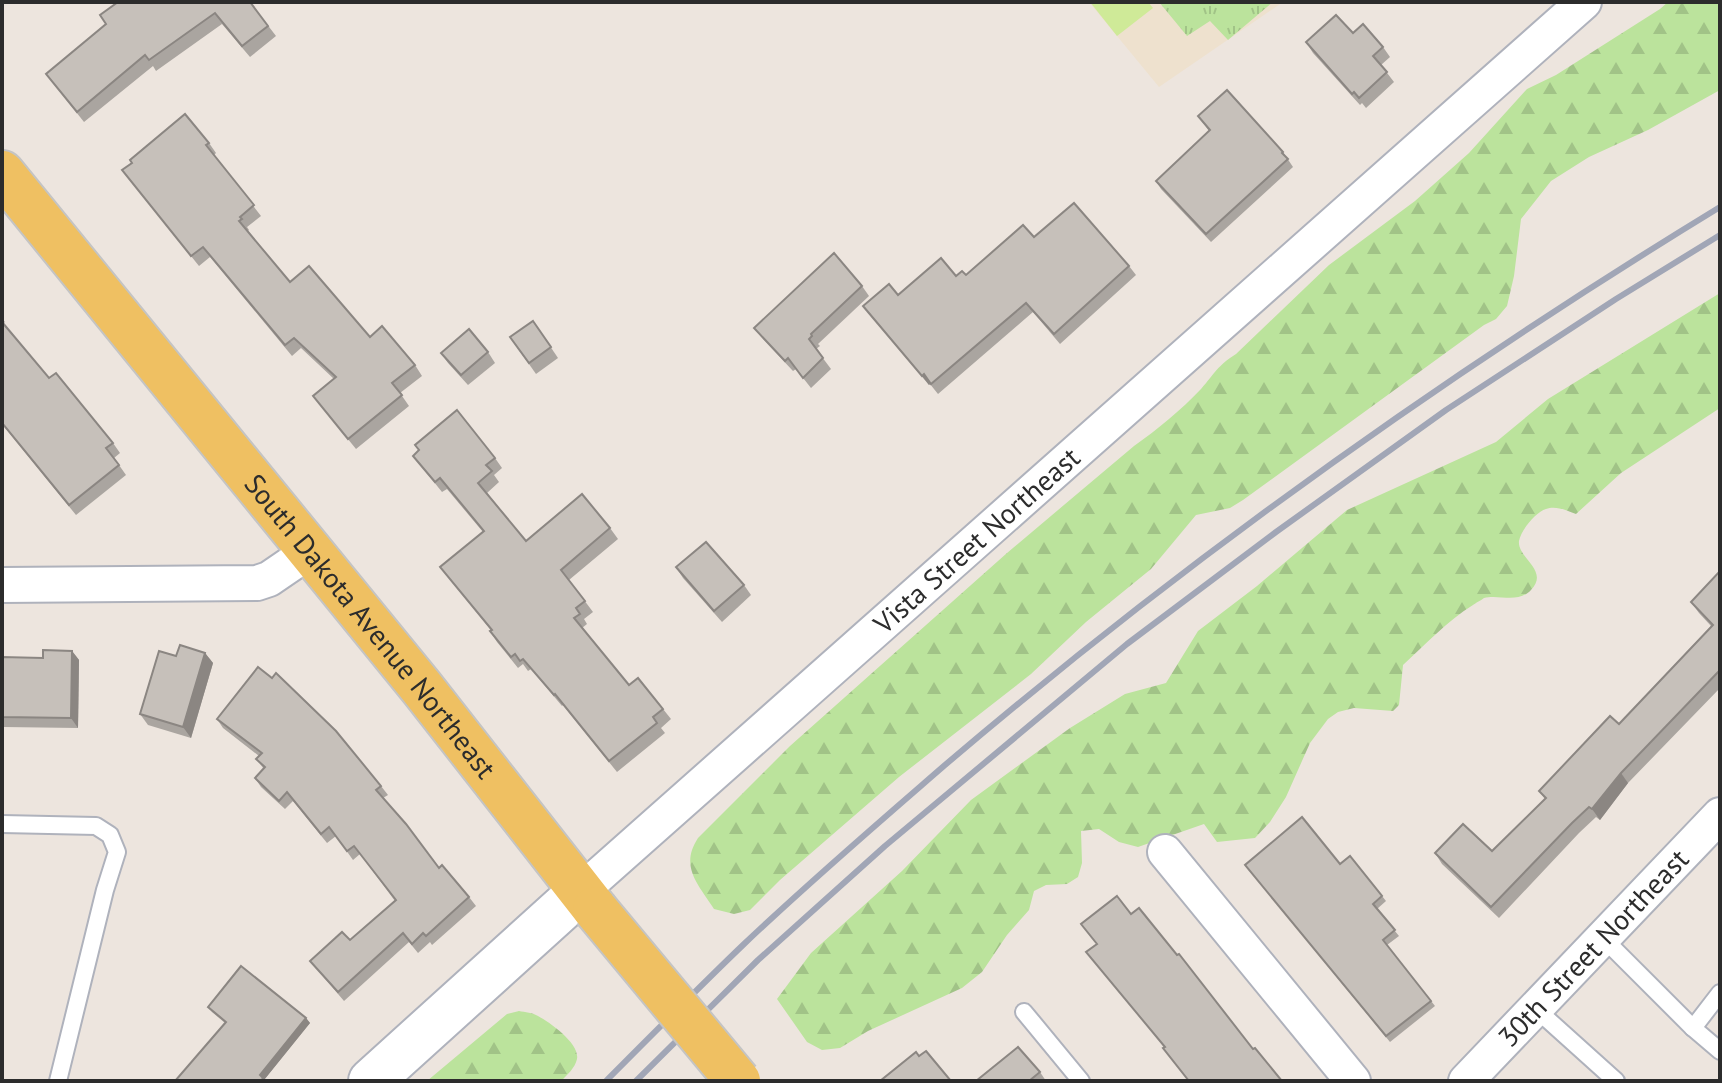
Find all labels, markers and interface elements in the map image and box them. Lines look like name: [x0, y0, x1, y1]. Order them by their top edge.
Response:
street label: Vista Street Northeast: [865, 438, 1088, 642]
street label: South Dakota Avenue Northeast: [237, 466, 505, 786]
street label: 30th Street Northeast: [1489, 840, 1696, 1055]

